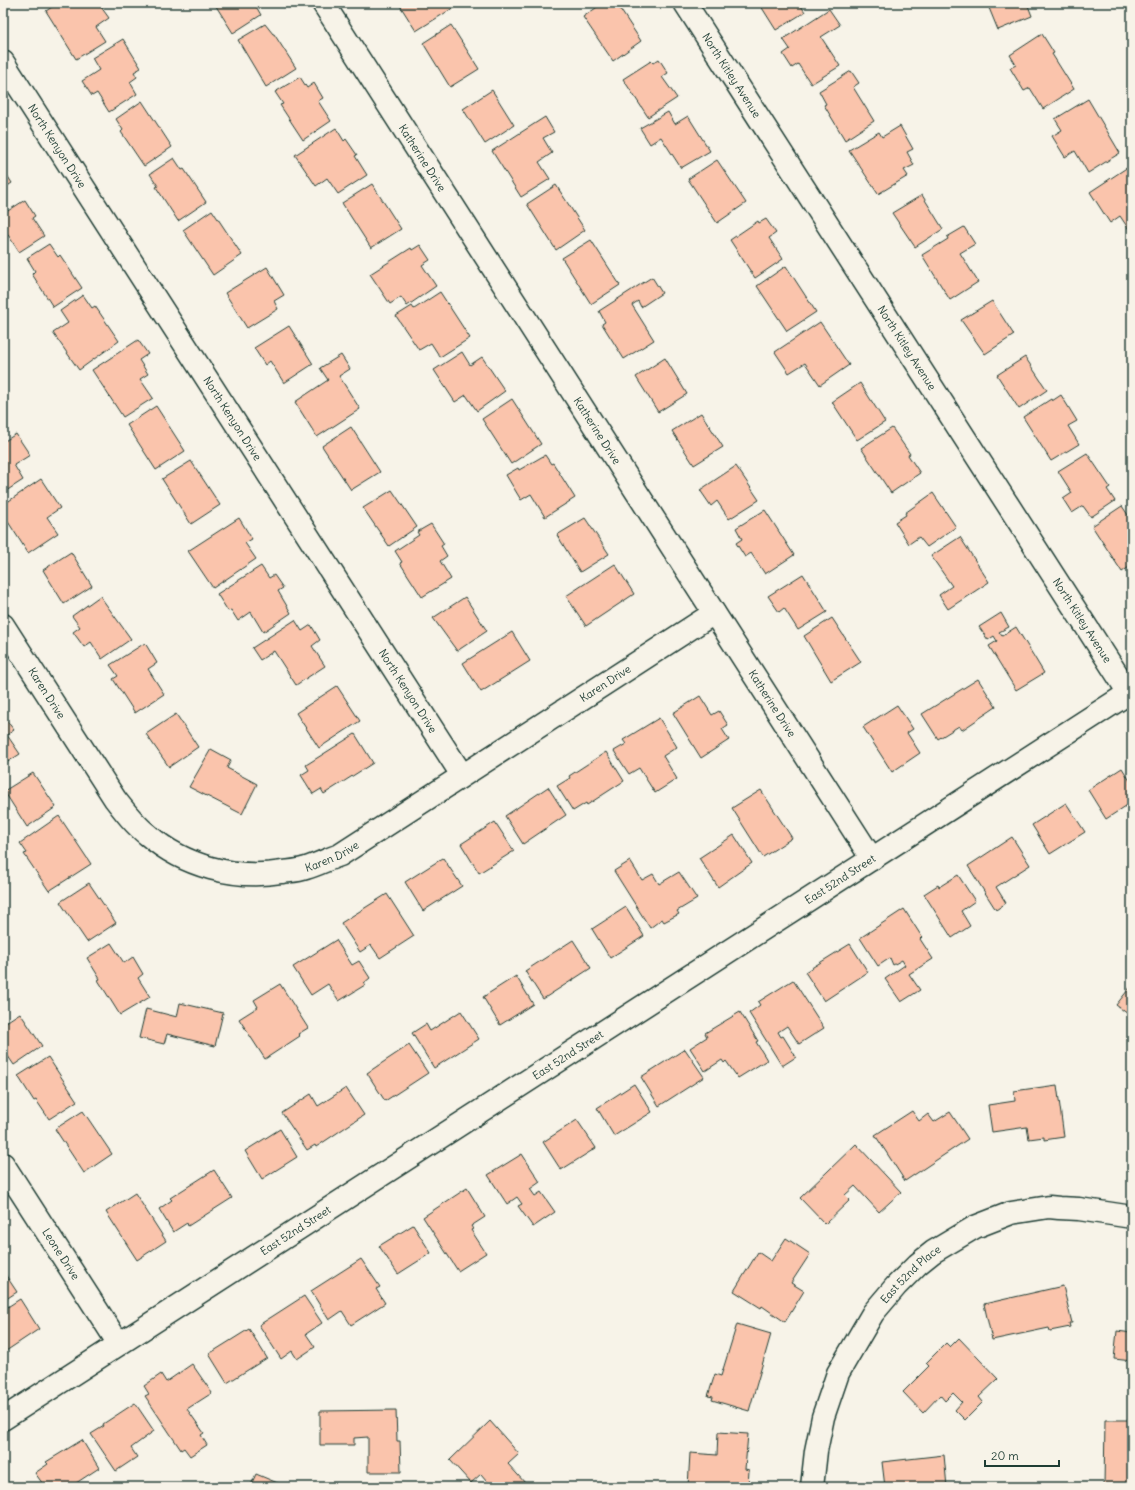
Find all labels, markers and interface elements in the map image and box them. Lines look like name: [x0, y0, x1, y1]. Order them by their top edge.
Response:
street label: North Kitley Avenue: [699, 30, 764, 120]
street label: North Kenyon Drive: [25, 101, 89, 191]
street label: Katherine Drive: [396, 122, 449, 194]
street label: North Kitley Avenue: [874, 303, 939, 393]
street label: North Kenyon Drive: [200, 374, 265, 463]
street label: Katherine Drive: [571, 394, 624, 467]
street label: North Kitley Avenue: [1050, 575, 1115, 665]
street label: North Kenyon Drive: [376, 646, 440, 736]
street label: Karen Drive: [577, 662, 634, 705]
street label: Karen Drive: [25, 665, 69, 721]
street label: Katherine Drive: [745, 667, 799, 740]
street label: Karen Drive: [303, 838, 361, 875]
street label: East 52nd Street: [802, 851, 878, 907]
street label: East 52nd Street: [530, 1027, 606, 1083]
street label: East 52nd Street: [258, 1202, 334, 1258]
street label: Leone Drive: [39, 1225, 83, 1282]
street label: East 52nd Place: [877, 1242, 943, 1306]
scale bar: [985, 1442, 1059, 1468]
text: 20 m: [991, 1448, 1019, 1463]

